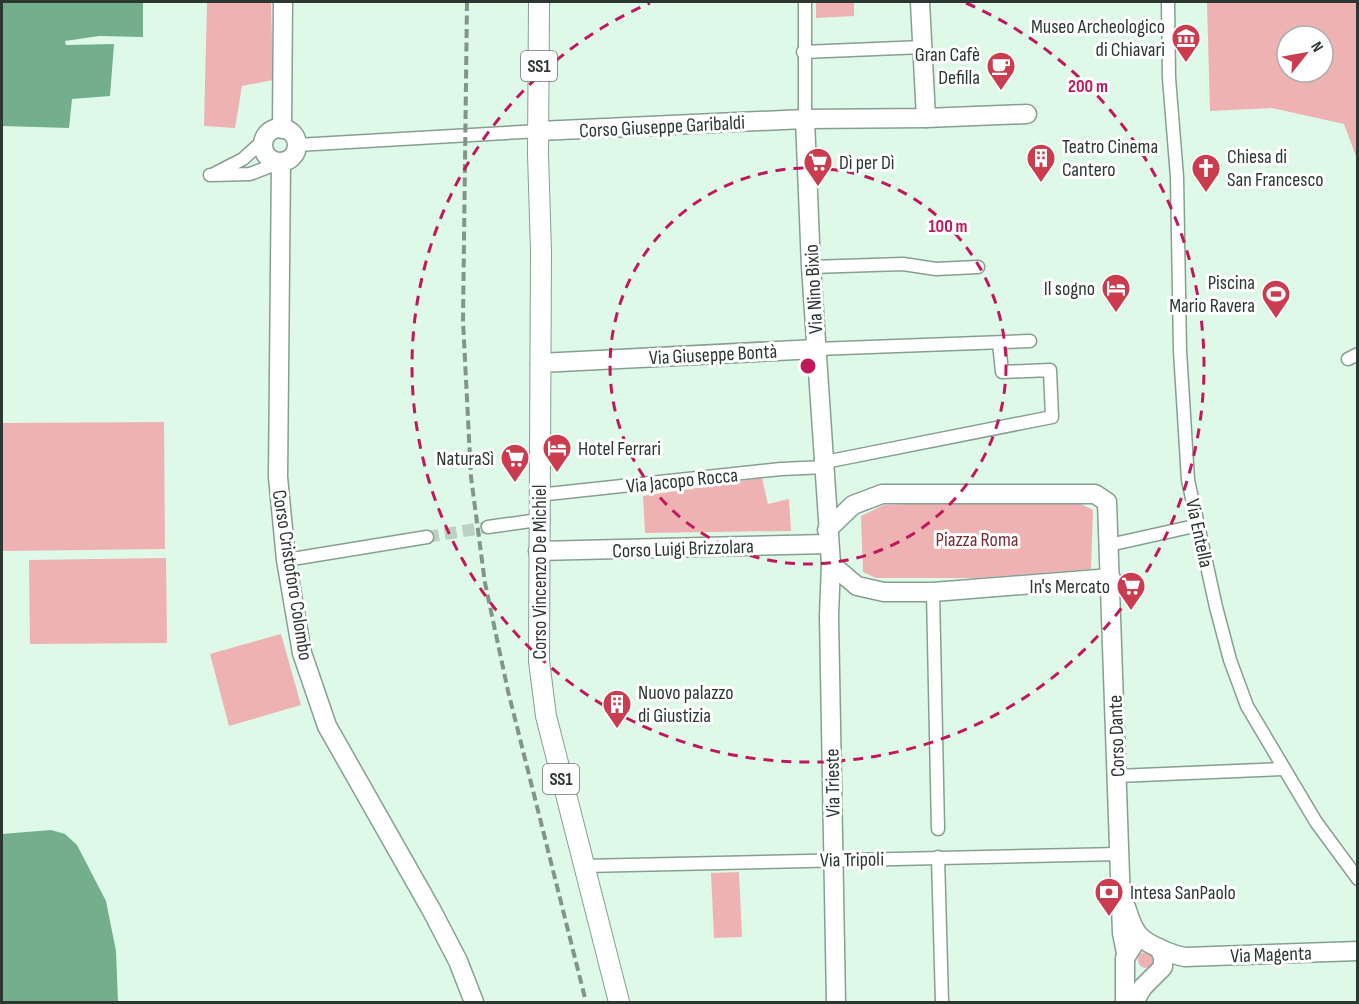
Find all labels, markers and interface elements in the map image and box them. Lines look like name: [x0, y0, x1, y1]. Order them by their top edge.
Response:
place label: Museo Archeologico di Chiavari: [1031, 15, 1165, 62]
museum icon: Museo Archeologico di Chiavari: [1170, 22, 1202, 64]
north arrow: [1275, 24, 1335, 84]
text: N: [1306, 38, 1327, 56]
place label: Gran Cafè Defilla: [915, 43, 980, 90]
cafe icon: Gran Cafè Defilla: [985, 50, 1017, 92]
road number: SS1: [521, 51, 557, 81]
text: 200 m: [1068, 76, 1108, 97]
street label: Corso Giuseppe Garibaldi: [579, 111, 745, 143]
place label: Teatro Cinema Cantero: [1062, 135, 1158, 182]
building icon: Teatro Cinema Cantero: [1025, 142, 1057, 184]
place label: Chiesa di San Francesco: [1227, 145, 1324, 192]
supermarket icon: Dì per Dì: [802, 146, 834, 188]
place label: Dì per Dì: [839, 151, 895, 175]
church icon: Chiesa di San Francesco: [1190, 152, 1222, 194]
text: 100 m: [929, 216, 968, 237]
street label: Via Nino Bixio: [800, 244, 828, 334]
place label: Piscina Mario Ravera: [1169, 271, 1255, 318]
hotel icon: Il sogno: [1100, 272, 1132, 314]
place label: Il sogno: [1044, 277, 1095, 301]
sports icon: Piscina Mario Ravera: [1260, 278, 1292, 320]
street label: Via Giuseppe Bontà: [648, 340, 778, 370]
centre of rings: [798, 356, 818, 376]
hotel icon: Hotel Ferrari: [541, 432, 573, 474]
place label: Hotel Ferrari: [578, 437, 661, 461]
supermarket icon: NaturaSì: [499, 442, 531, 484]
place label: NaturaSì: [436, 447, 494, 471]
street label: Via Jacopo Rocca: [625, 463, 739, 499]
street label: Corso Vincenzo De Michiel: [528, 485, 552, 659]
street label: Corso Cristoforo Colombo: [267, 488, 317, 662]
street label: Via Entella: [1180, 497, 1218, 570]
park label: Piazza Roma: [936, 528, 1018, 552]
street label: Corso Luigi Brizzolara: [612, 535, 754, 563]
supermarket icon: In's Mercato: [1115, 570, 1147, 612]
place label: In's Mercato: [1030, 575, 1110, 599]
place label: Nuovo palazzo di Giustizia: [638, 681, 734, 728]
building icon: Nuovo palazzo di Giustizia: [601, 688, 633, 730]
street label: Corso Dante: [1104, 695, 1130, 777]
street label: Via Trieste: [820, 748, 846, 818]
road number: SS1: [543, 764, 579, 794]
street label: Via Tripoli: [820, 847, 884, 873]
bank icon: Intesa SanPaolo: [1093, 876, 1125, 918]
place label: Intesa SanPaolo: [1130, 881, 1236, 905]
street label: Via Magenta: [1230, 942, 1312, 968]

